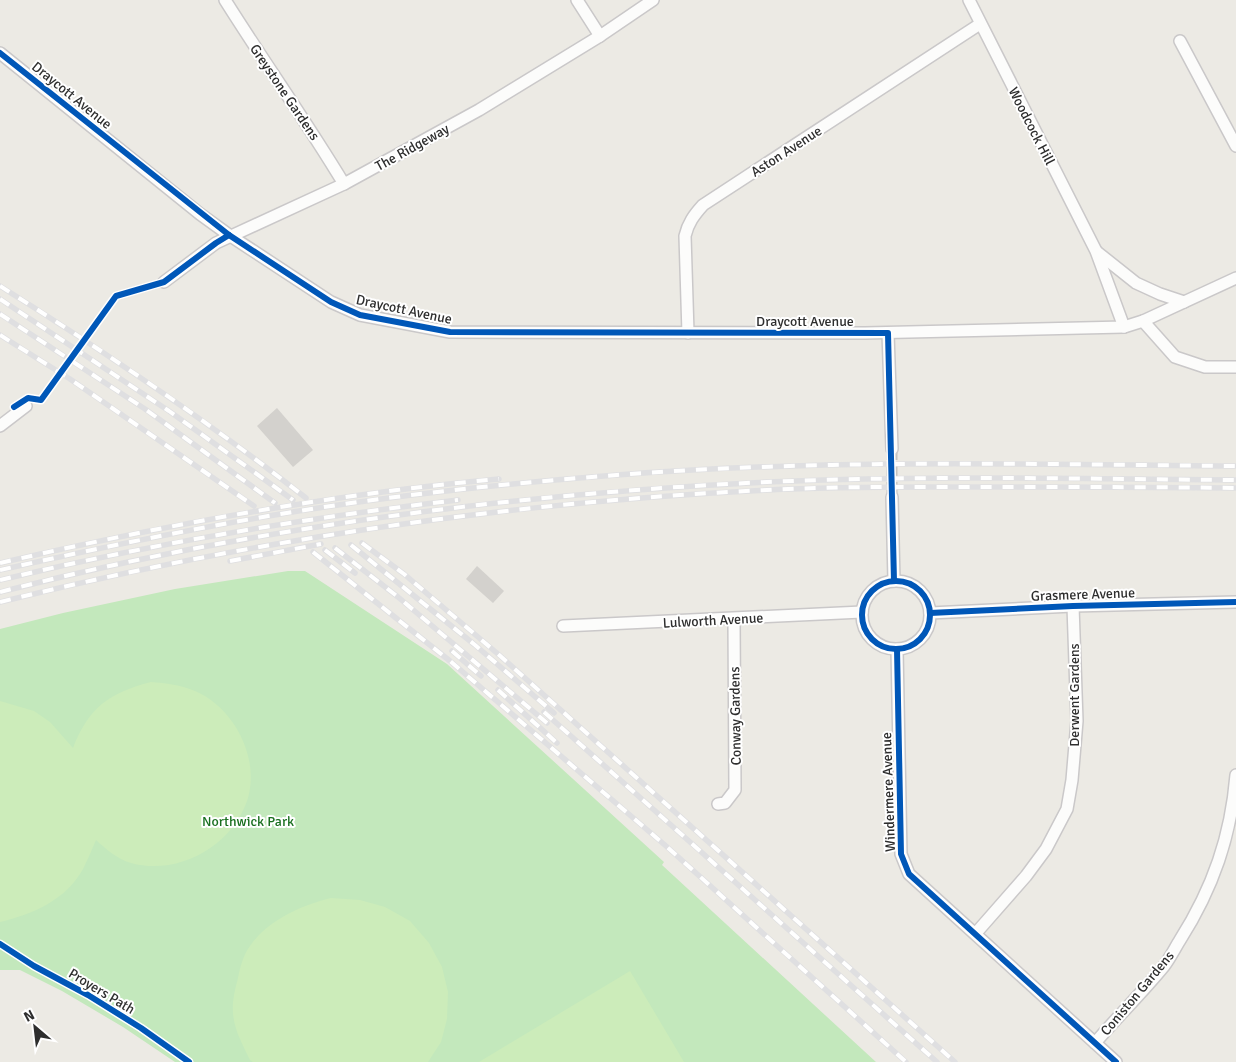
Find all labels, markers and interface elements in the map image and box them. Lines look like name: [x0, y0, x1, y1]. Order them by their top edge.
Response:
street label: Greystone Gardens: [246, 41, 323, 144]
street label: Draycott Avenue: [28, 58, 115, 133]
street label: Woodcock Hill: [1005, 84, 1058, 168]
street label: The Ridgeway: [372, 120, 453, 175]
street label: Aston Avenue: [748, 122, 825, 181]
street label: Draycott Avenue: [354, 291, 453, 328]
street label: Draycott Avenue: [756, 313, 854, 330]
street label: Grasmere Avenue: [1031, 584, 1135, 605]
street label: Lulworth Avenue: [662, 609, 764, 632]
street label: Derwent Gardens: [1066, 643, 1083, 747]
street label: Conway Gardens: [726, 666, 745, 766]
street label: Windermere Avenue: [878, 732, 899, 852]
park label: Northwick Park: [202, 813, 294, 830]
street label: Coniston Gardens: [1097, 948, 1178, 1039]
street label: Proyers Path: [65, 965, 138, 1018]
north arrow: [10, 1002, 60, 1052]
text: N: [21, 1006, 37, 1026]

